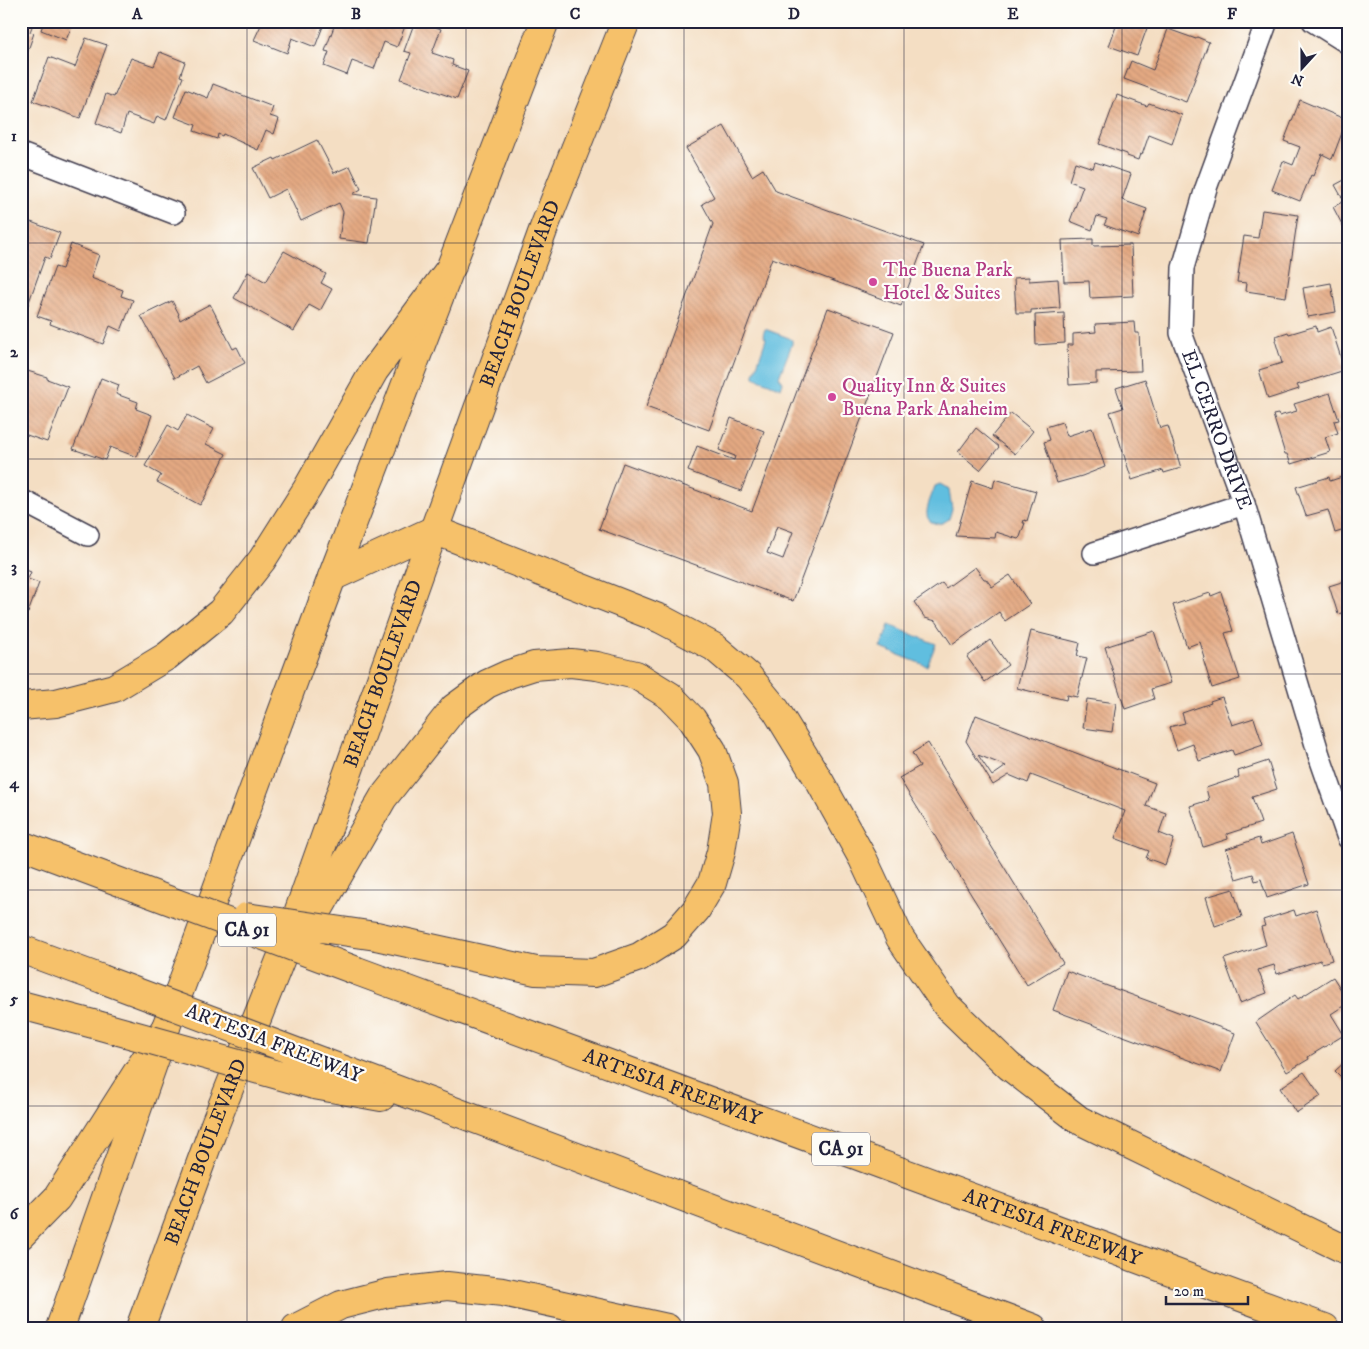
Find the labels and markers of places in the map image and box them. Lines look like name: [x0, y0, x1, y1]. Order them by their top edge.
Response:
place label: The Buena Park Hotel & Suites: [883, 258, 1012, 306]
marker: The Buena Park Hotel & Suites: [867, 276, 879, 288]
place label: Quality Inn & Suites Buena Park Anaheim: [842, 374, 1008, 422]
marker: Quality Inn & Suites Buena Park Anaheim: [826, 391, 838, 403]

